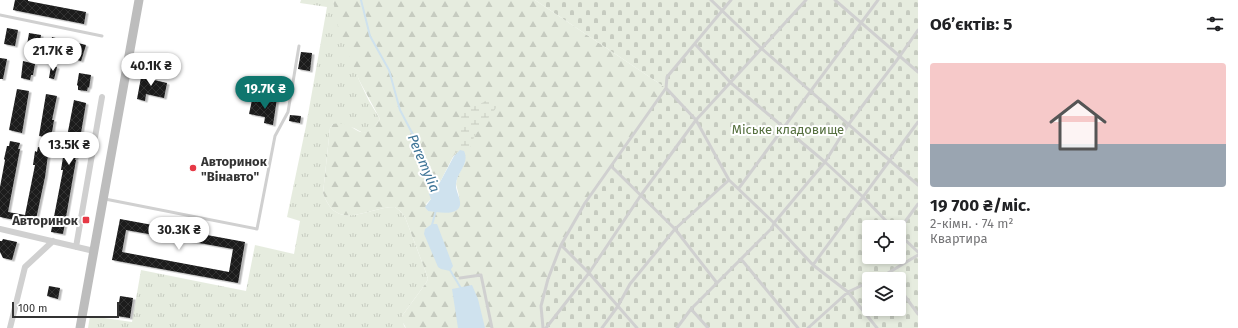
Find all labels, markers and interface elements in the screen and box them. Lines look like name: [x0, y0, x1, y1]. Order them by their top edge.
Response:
icon: filters: [1204, 13, 1226, 35]
text: Об’єктів: 5: [930, 14, 1012, 35]
pin: 21.7K ₴: [16, 38, 90, 72]
text: 21.7K ₴: [33, 43, 73, 58]
pin: 40.1K ₴: [114, 53, 188, 87]
text: 40.1K ₴: [130, 58, 172, 73]
pin: 19.7K ₴: [228, 76, 302, 110]
text: 19.7K ₴: [244, 81, 286, 96]
icon: home: [1042, 89, 1114, 161]
park label: Міське кладовище: [732, 122, 844, 137]
pin: 13.5K ₴: [32, 132, 106, 166]
water label: Peremylia: [404, 132, 443, 195]
text: 13.5K ₴: [48, 137, 90, 152]
place label: Авторинок "Вінавто": [200, 154, 268, 184]
marker: Авторинок "Вінавто": [188, 163, 198, 173]
text: 19 700 ₴/міс.: [930, 195, 1030, 216]
place label: Авторинок: [11, 213, 79, 228]
marker: Авторинок: [81, 215, 91, 225]
text: 2-кімн. · 74 m²: [930, 216, 1014, 231]
pin: 30.3K ₴: [142, 217, 216, 251]
map controls: [862, 220, 906, 316]
button: locate: [862, 220, 906, 264]
text: 30.3K ₴: [157, 222, 201, 237]
text: Квартира: [930, 231, 988, 246]
button: layers: [862, 272, 906, 316]
scale bar: [12, 300, 119, 319]
text: 100 m: [18, 302, 47, 315]

